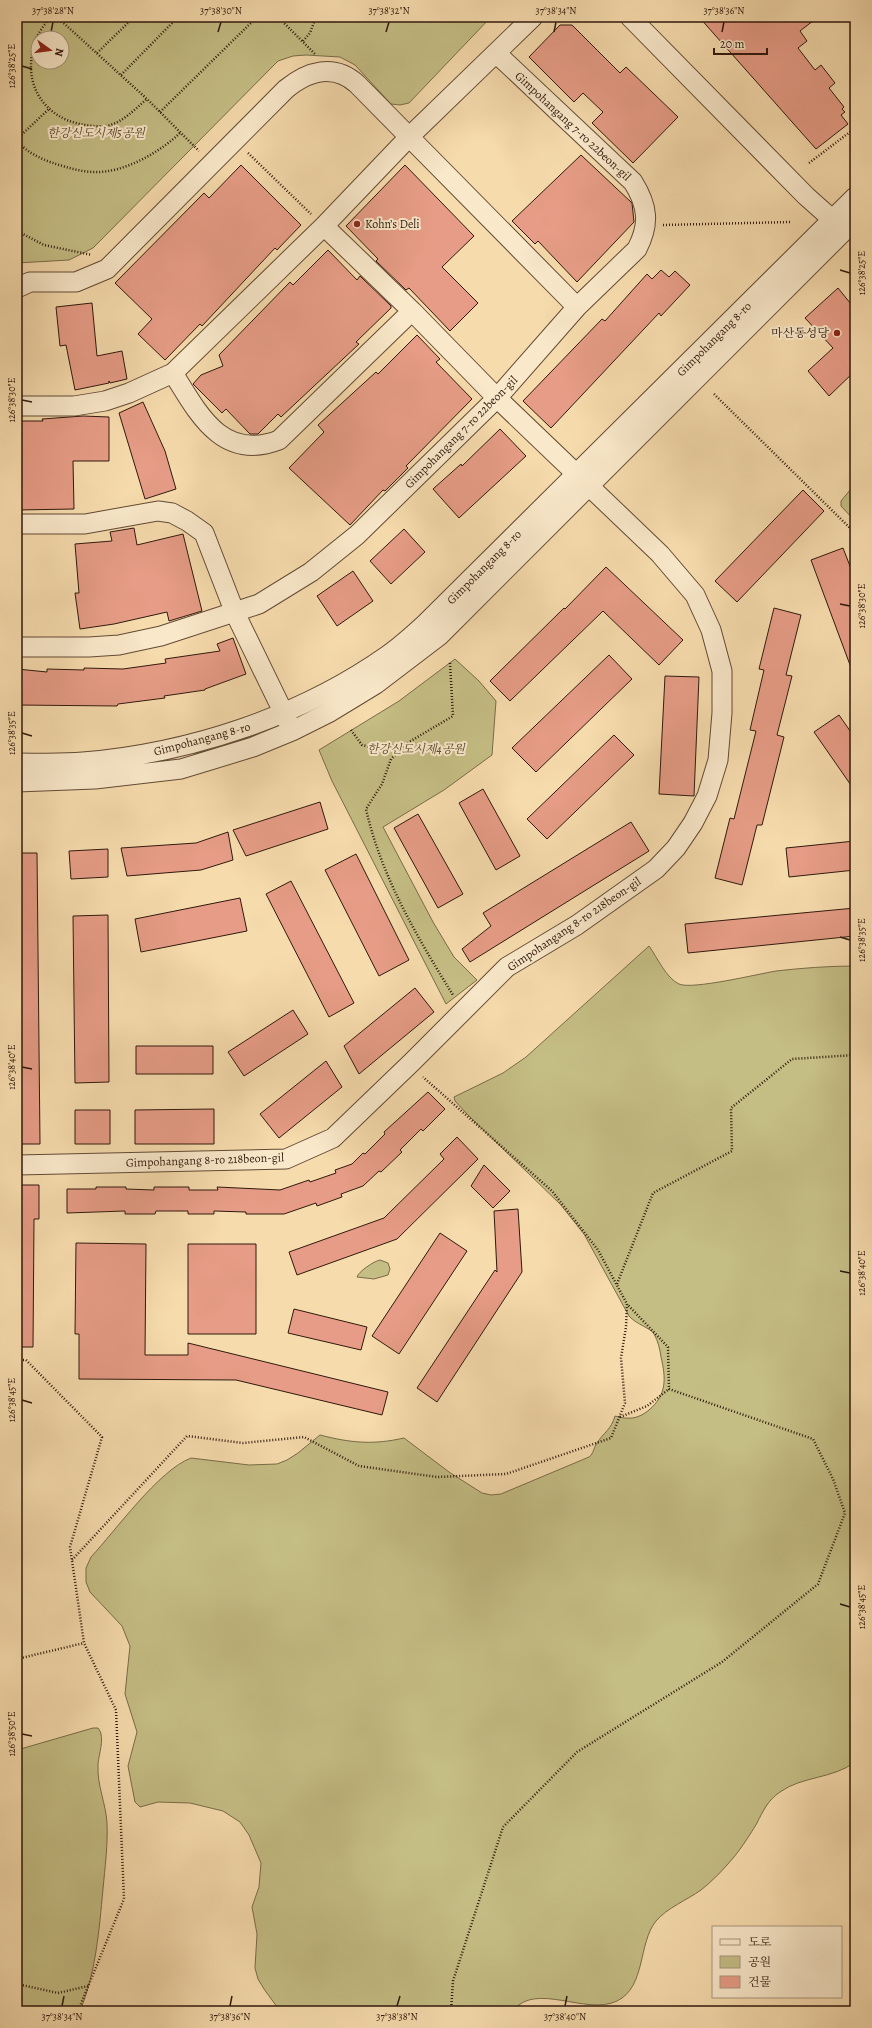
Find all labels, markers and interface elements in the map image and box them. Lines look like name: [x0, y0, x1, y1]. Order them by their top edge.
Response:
text: 37°38'28"N: [32, 4, 74, 17]
text: 37°38'30"N: [200, 4, 242, 17]
text: 37°38'32"N: [368, 4, 410, 17]
text: 37°38'34"N: [535, 4, 577, 17]
text: 37°38'36"N: [703, 4, 745, 17]
north arrow: [30, 30, 70, 70]
scale bar: [714, 30, 767, 56]
text: 20 m: [720, 36, 744, 52]
text: 126°38'25"E: [5, 44, 18, 88]
text: N: [51, 47, 67, 58]
street label: Gimpohangang 7-ro 22beon-gil: [512, 68, 635, 184]
park label: 한강신도시제5공원: [47, 125, 146, 141]
place label: Kohn’s Deli: [365, 216, 420, 232]
marker: Kohn’s Deli: [352, 219, 362, 229]
text: 126°38'25"E: [855, 251, 868, 295]
street label: Gimpohangang 8-ro: [673, 298, 755, 380]
place label: 마산동성당: [771, 325, 829, 341]
marker: 마산동성당: [832, 328, 842, 338]
street label: Gimpohangang 7-ro 22beon-gil: [401, 372, 521, 492]
text: 126°38'30"E: [5, 377, 18, 422]
street label: Gimpohangang 8-ro: [443, 526, 525, 608]
text: 126°38'30"E: [855, 583, 868, 628]
text: 126°38'35"E: [5, 711, 18, 755]
street label: Gimpohangang 8-ro: [152, 718, 252, 760]
park label: 한강신도시제4공원: [367, 741, 466, 757]
street label: Gimpohangang 8-ro 218beon-gil: [504, 873, 644, 975]
text: 126°38'35"E: [855, 918, 868, 962]
text: 126°38'40"E: [5, 1044, 18, 1090]
street label: Gimpohangang 8-ro 218beon-gil: [126, 1149, 284, 1171]
text: 126°38'40"E: [855, 1250, 868, 1296]
text: 126°38'45"E: [5, 1378, 18, 1422]
text: 126°38'45"E: [855, 1585, 868, 1629]
text: 126°38'50"E: [5, 1711, 18, 1757]
legend: [712, 1926, 842, 1998]
text: 도로: [748, 1934, 772, 1950]
text: 공원: [748, 1954, 771, 1970]
text: 건물: [748, 1974, 772, 1990]
text: 37°38'34"N: [41, 2010, 83, 2023]
text: 37°38'36"N: [209, 2010, 251, 2023]
text: 37°38'38"N: [376, 2010, 418, 2023]
text: 37°38'40"N: [544, 2010, 586, 2023]

